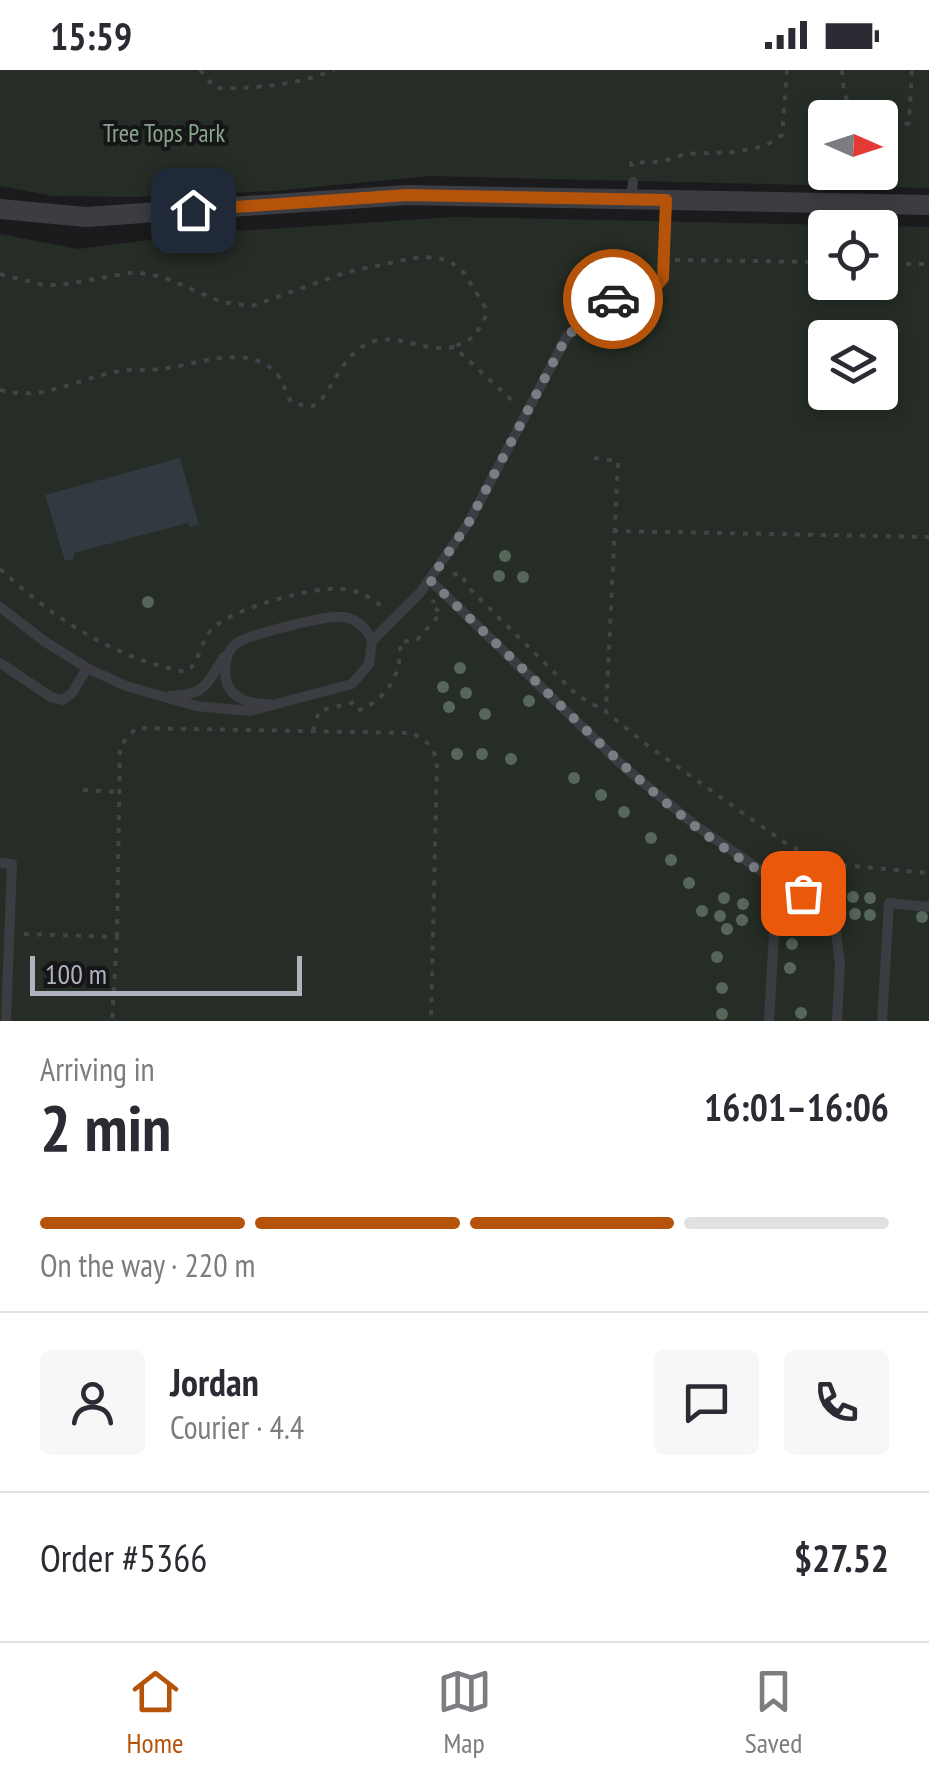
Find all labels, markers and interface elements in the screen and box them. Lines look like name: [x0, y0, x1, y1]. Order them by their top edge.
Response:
text: 15:59: [50, 11, 132, 60]
north arrow: [808, 100, 898, 190]
map controls: [808, 100, 898, 410]
park label: Tree Tops Park: [103, 117, 225, 149]
pin: [151, 168, 236, 253]
icon: home: [166, 183, 221, 238]
button: locate: [808, 210, 898, 300]
courier: [563, 249, 663, 349]
icon: car: [586, 272, 641, 327]
button: layers: [808, 320, 898, 410]
pin: [761, 851, 846, 936]
icon: bag: [776, 866, 831, 921]
scale bar: [30, 951, 302, 996]
text: 100 m: [45, 955, 107, 992]
text: Arriving in: [40, 1048, 155, 1090]
text: 16:01–16:06: [704, 1082, 889, 1131]
text: 2 min: [40, 1085, 171, 1169]
text: On the way · 220 m: [40, 1244, 255, 1286]
button: person: [40, 1350, 145, 1455]
button: chat: [654, 1350, 759, 1455]
button: phone: [784, 1350, 889, 1455]
text: Jordan: [170, 1357, 259, 1406]
text: Courier · 4.4: [170, 1406, 304, 1448]
text: Order #5366: [40, 1533, 207, 1582]
text: $27.52: [794, 1533, 889, 1582]
tab: Home: [127, 1664, 183, 1761]
tab: Map: [437, 1664, 492, 1761]
tab: Saved: [745, 1664, 802, 1761]

